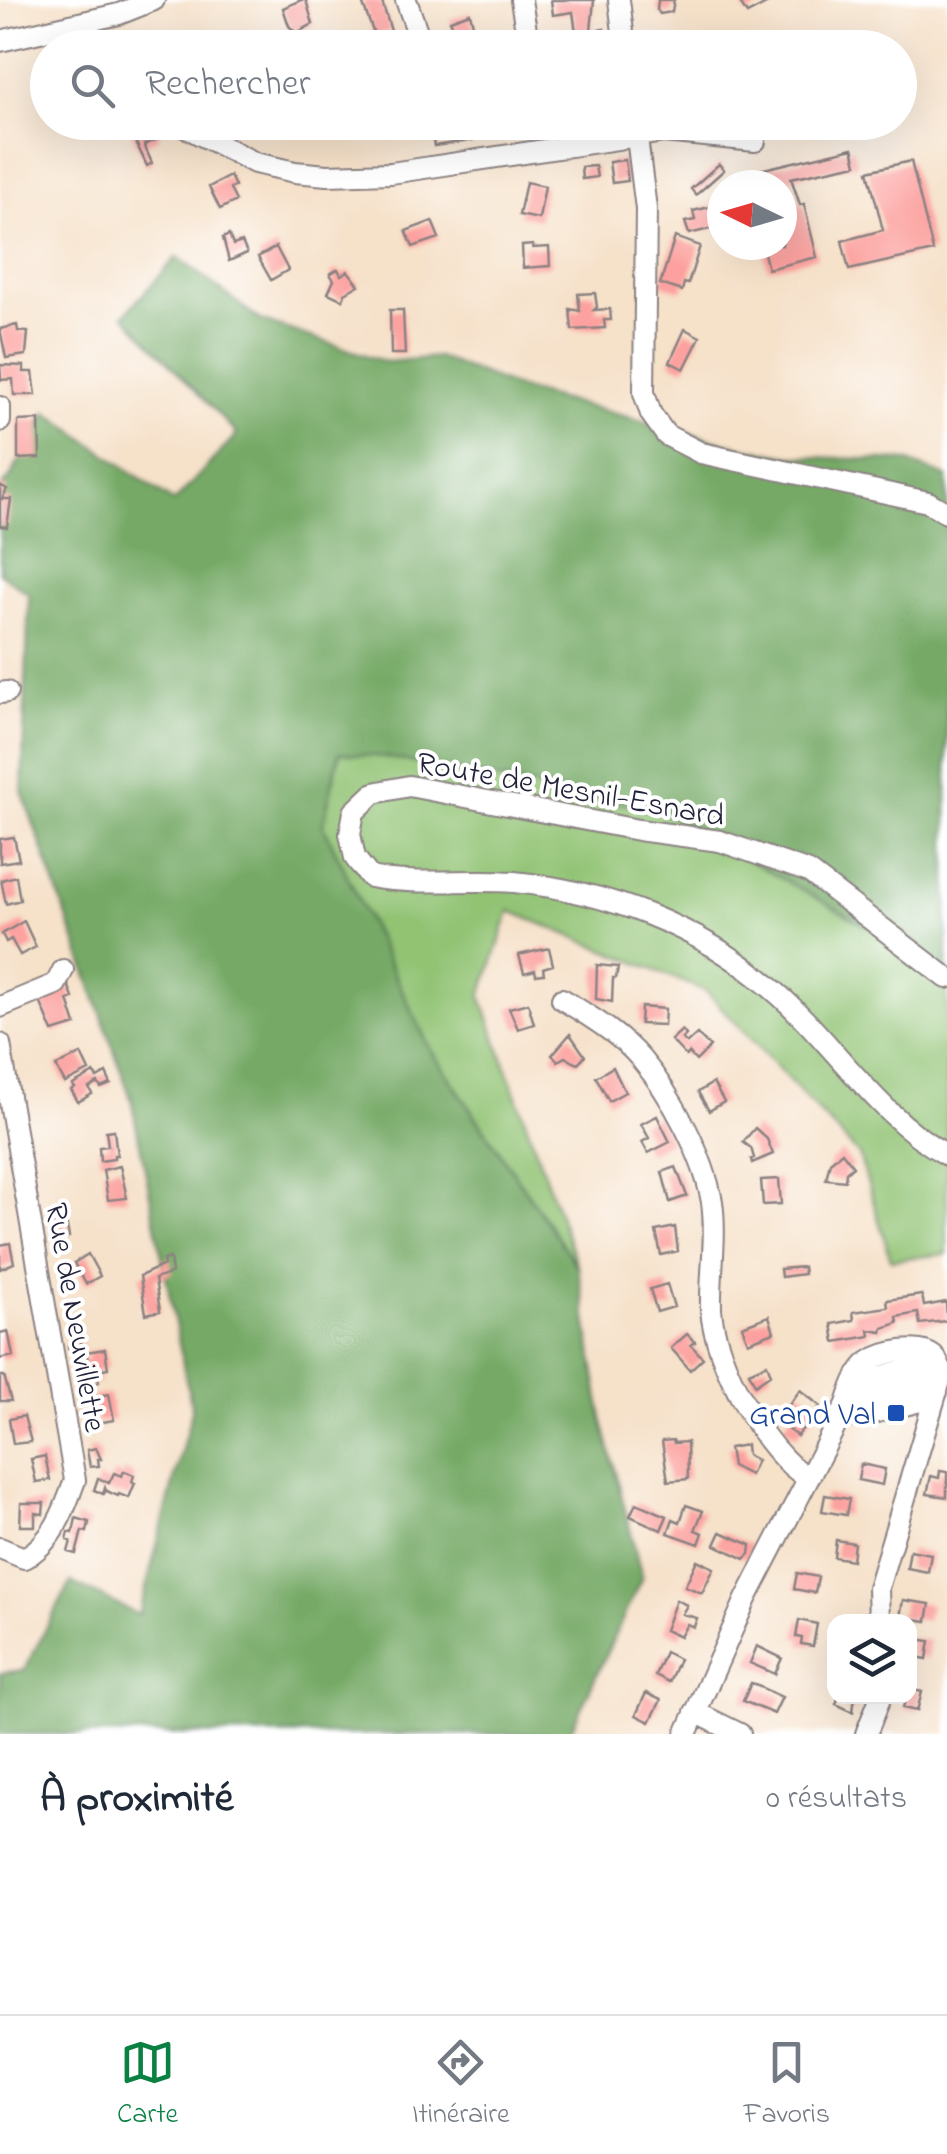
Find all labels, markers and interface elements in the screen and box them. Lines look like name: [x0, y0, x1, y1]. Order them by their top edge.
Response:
search box: [30, 30, 917, 140]
text: Rechercher: [145, 57, 311, 113]
icon: search: [65, 58, 120, 113]
north arrow: [707, 170, 797, 260]
street label: Route de Mesnil-Esnard: [413, 741, 728, 842]
street label: Rue de Neuvillette: [30, 1199, 117, 1436]
place label: Grand Val: [749, 1393, 876, 1440]
marker: Grand Val: [885, 1402, 907, 1424]
map controls: [827, 1614, 917, 1704]
button: layers: [827, 1614, 917, 1704]
text: À proximité: [40, 1769, 234, 1830]
text: 0 résultats: [766, 1776, 907, 1823]
tab: Carte: [117, 2035, 178, 2136]
tab: Itinéraire: [412, 2035, 509, 2136]
tab: Favoris: [743, 2035, 830, 2136]

